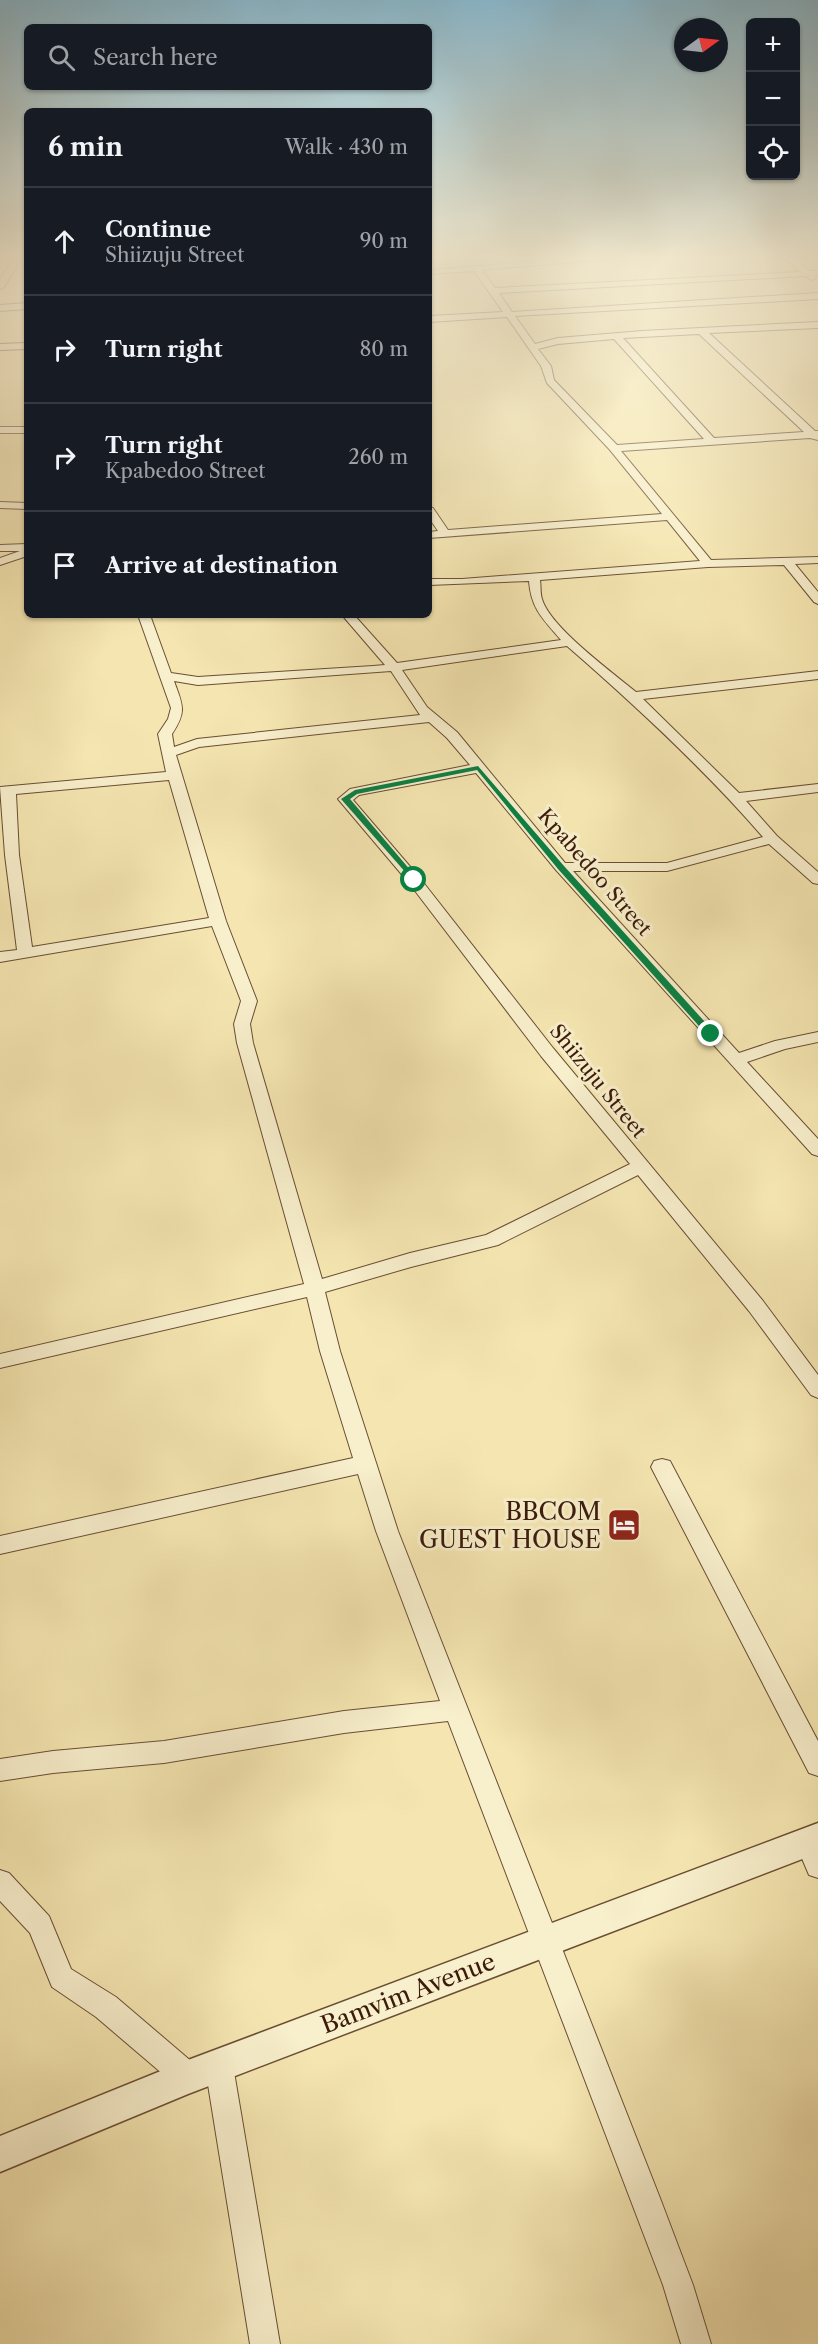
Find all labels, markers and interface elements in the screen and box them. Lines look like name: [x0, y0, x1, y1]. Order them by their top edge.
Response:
north arrow: [674, 18, 728, 72]
map controls: [746, 18, 800, 180]
button: +: [746, 18, 800, 72]
search box: [24, 24, 432, 90]
icon: search: [45, 41, 78, 74]
text: Search here: [93, 44, 218, 71]
button: −: [746, 72, 800, 126]
button: locate: [746, 126, 800, 180]
text: 6 min: [48, 131, 123, 163]
text: Walk · 430 m: [285, 135, 408, 159]
text: Continue: [105, 216, 211, 243]
icon: ahead: [48, 225, 81, 258]
text: 90 m: [360, 229, 408, 253]
text: Shiizuju Street: [105, 243, 244, 267]
icon: right: [48, 333, 81, 366]
text: Turn right: [105, 336, 223, 363]
text: 80 m: [360, 337, 408, 361]
text: Turn right: [105, 432, 223, 459]
icon: right: [48, 441, 81, 474]
text: 260 m: [348, 445, 408, 469]
text: Kpabedoo Street: [105, 459, 265, 483]
icon: arrive: [48, 549, 81, 582]
text: Arrive at destination: [105, 552, 338, 579]
street label: Kpabedoo Street: [533, 804, 657, 940]
route start: [400, 866, 426, 892]
street label: Shiizuju Street: [545, 1019, 651, 1143]
route end: [697, 1020, 723, 1046]
place label: BBCOM GUEST HOUSE: [419, 1497, 601, 1554]
hotel icon: BBCOM GUEST HOUSE: [606, 1507, 642, 1543]
street label: Bamvim Avenue: [317, 1946, 499, 2040]

